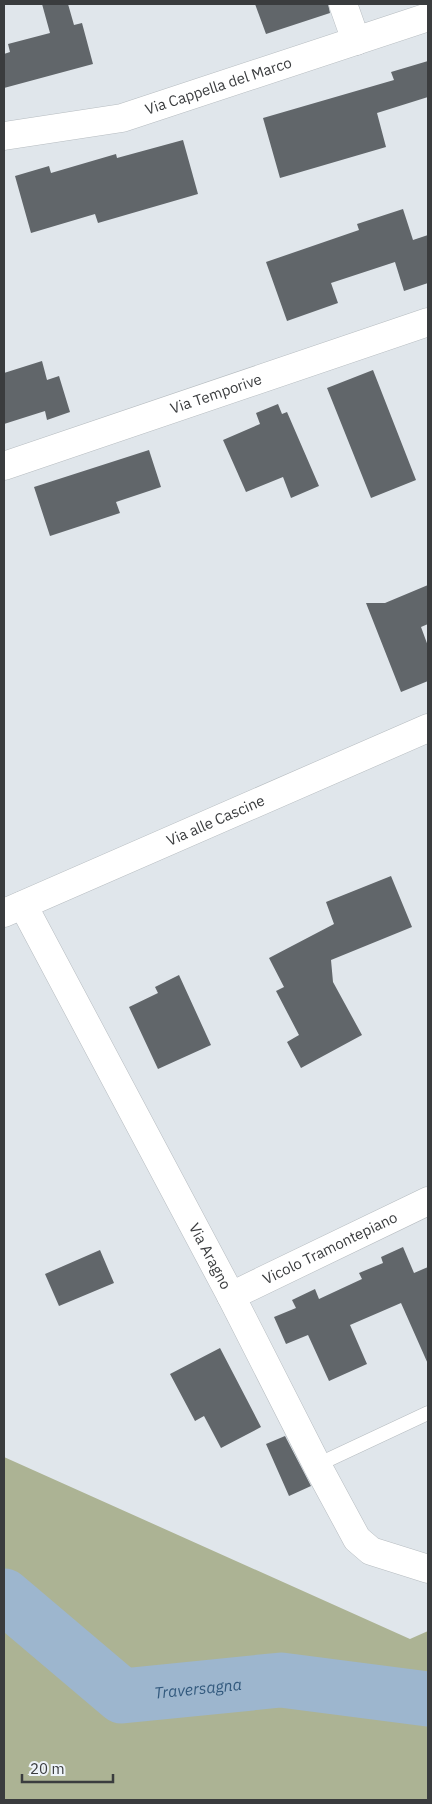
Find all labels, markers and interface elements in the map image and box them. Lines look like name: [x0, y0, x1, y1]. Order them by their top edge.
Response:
street label: Via Cappella del Marco: [143, 53, 294, 119]
street label: Via Temporive: [168, 369, 264, 418]
street label: Via alle Cascine: [164, 790, 268, 850]
street label: Vicolo Tramontepiano: [259, 1207, 400, 1288]
street label: Via Aragno: [185, 1220, 236, 1293]
water label: Traversagna: [153, 1674, 243, 1703]
scale bar: [22, 1752, 114, 1784]
text: 20 m: [30, 1759, 65, 1778]

